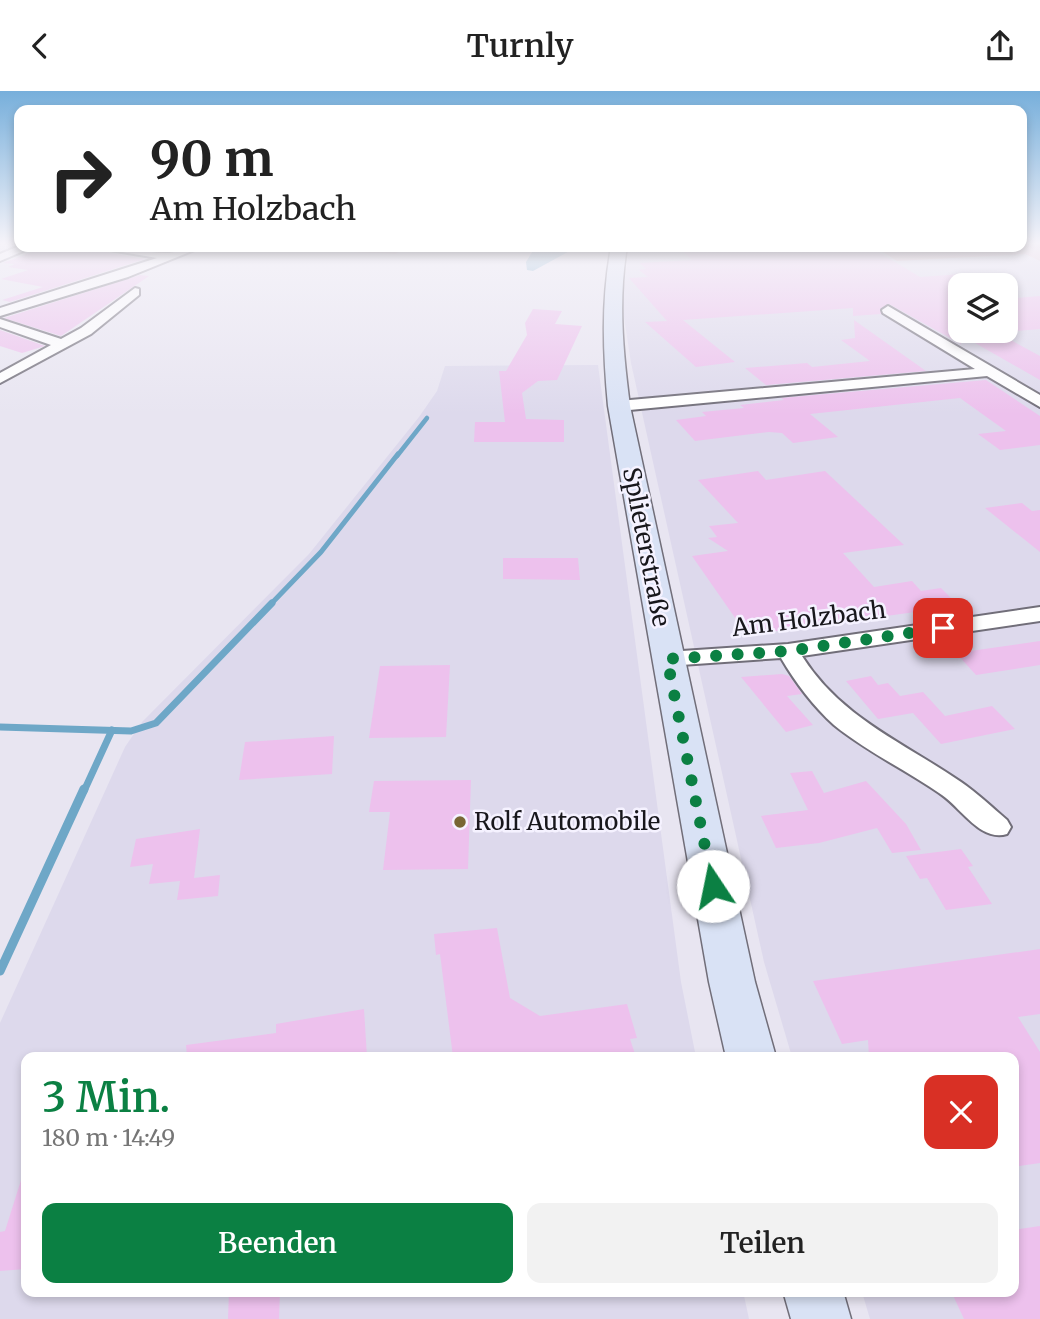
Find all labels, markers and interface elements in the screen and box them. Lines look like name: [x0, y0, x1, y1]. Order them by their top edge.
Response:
text: Turnly: [467, 26, 573, 66]
icon: back: [21, 27, 59, 65]
icon: share: [981, 27, 1019, 65]
text: 90 m: [150, 128, 274, 189]
icon: right: [35, 133, 126, 224]
text: Am Holzbach: [150, 189, 356, 229]
map controls: [948, 273, 1018, 343]
button: layers: [948, 273, 1018, 343]
street label: Splieterstraße: [616, 465, 677, 629]
street label: Am Holzbach: [729, 594, 888, 643]
pin: [913, 598, 973, 658]
icon: arrive: [924, 609, 962, 647]
place label: Rolf Automobile: [474, 806, 660, 837]
marker: Rolf Automobile: [452, 814, 468, 830]
position arrow: [676, 849, 750, 923]
text: 3 Min.: [42, 1071, 170, 1123]
button: close: [924, 1075, 998, 1149]
text: 180 m · 14:49: [42, 1123, 175, 1152]
button: Beenden: [42, 1203, 513, 1283]
button: Teilen: [527, 1203, 998, 1283]

